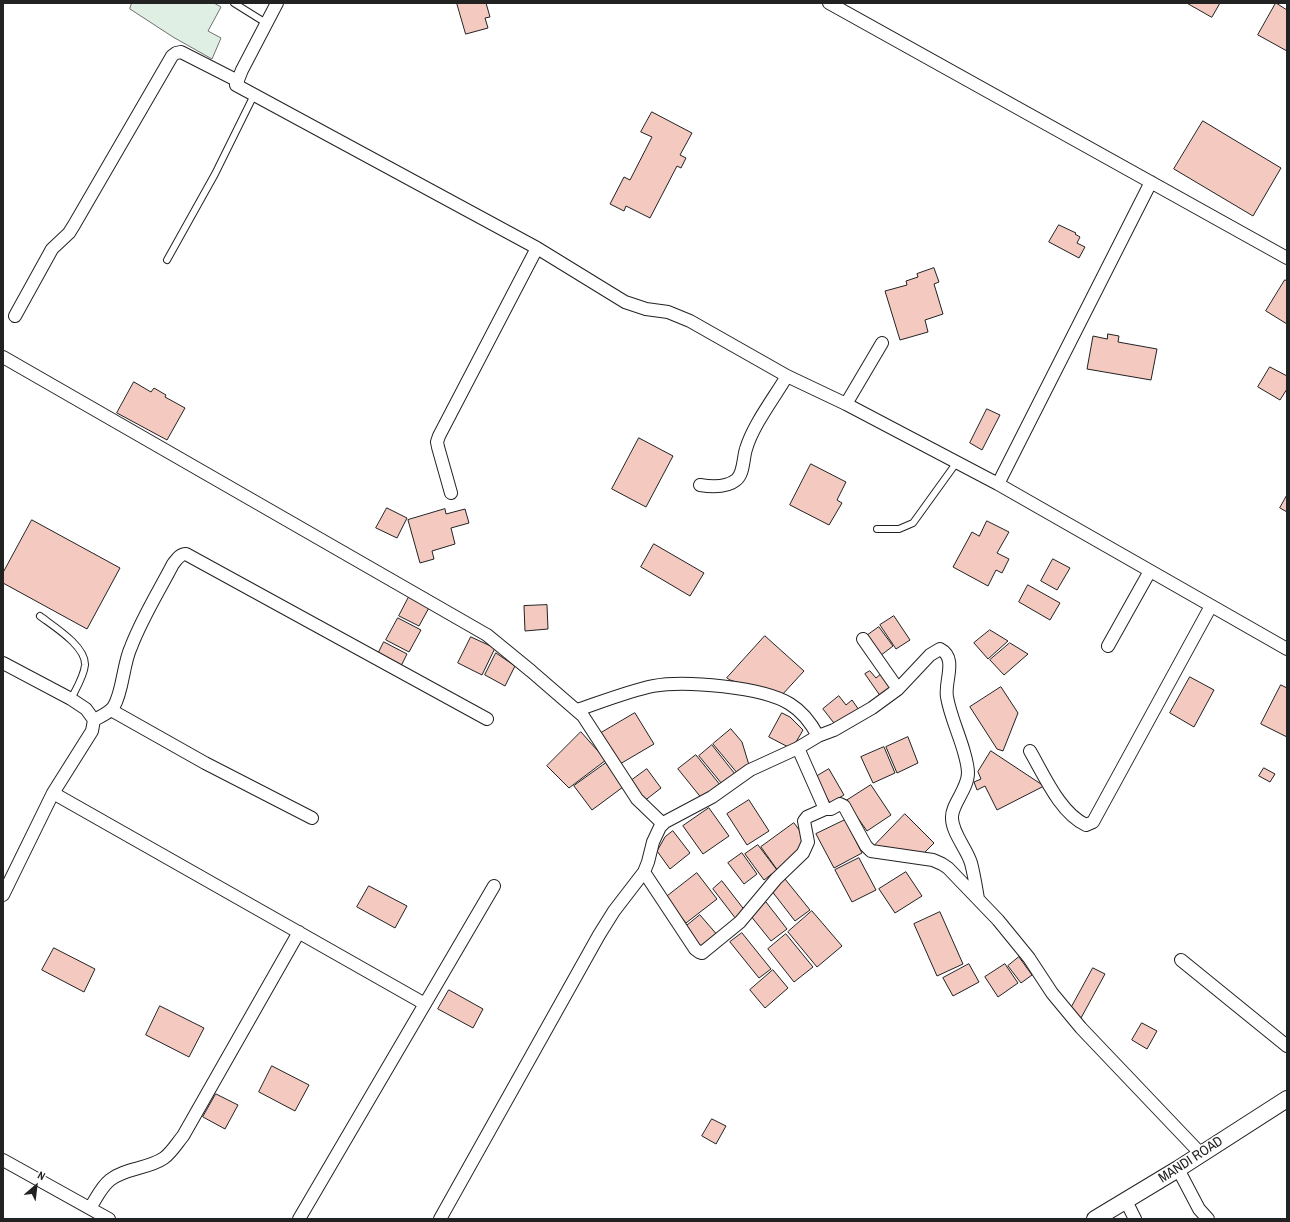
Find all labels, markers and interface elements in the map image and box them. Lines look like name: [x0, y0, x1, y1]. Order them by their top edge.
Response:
street label: MANDI ROAD: [1156, 1133, 1226, 1187]
north arrow: [16, 1166, 56, 1206]
text: N: [35, 1168, 48, 1183]

